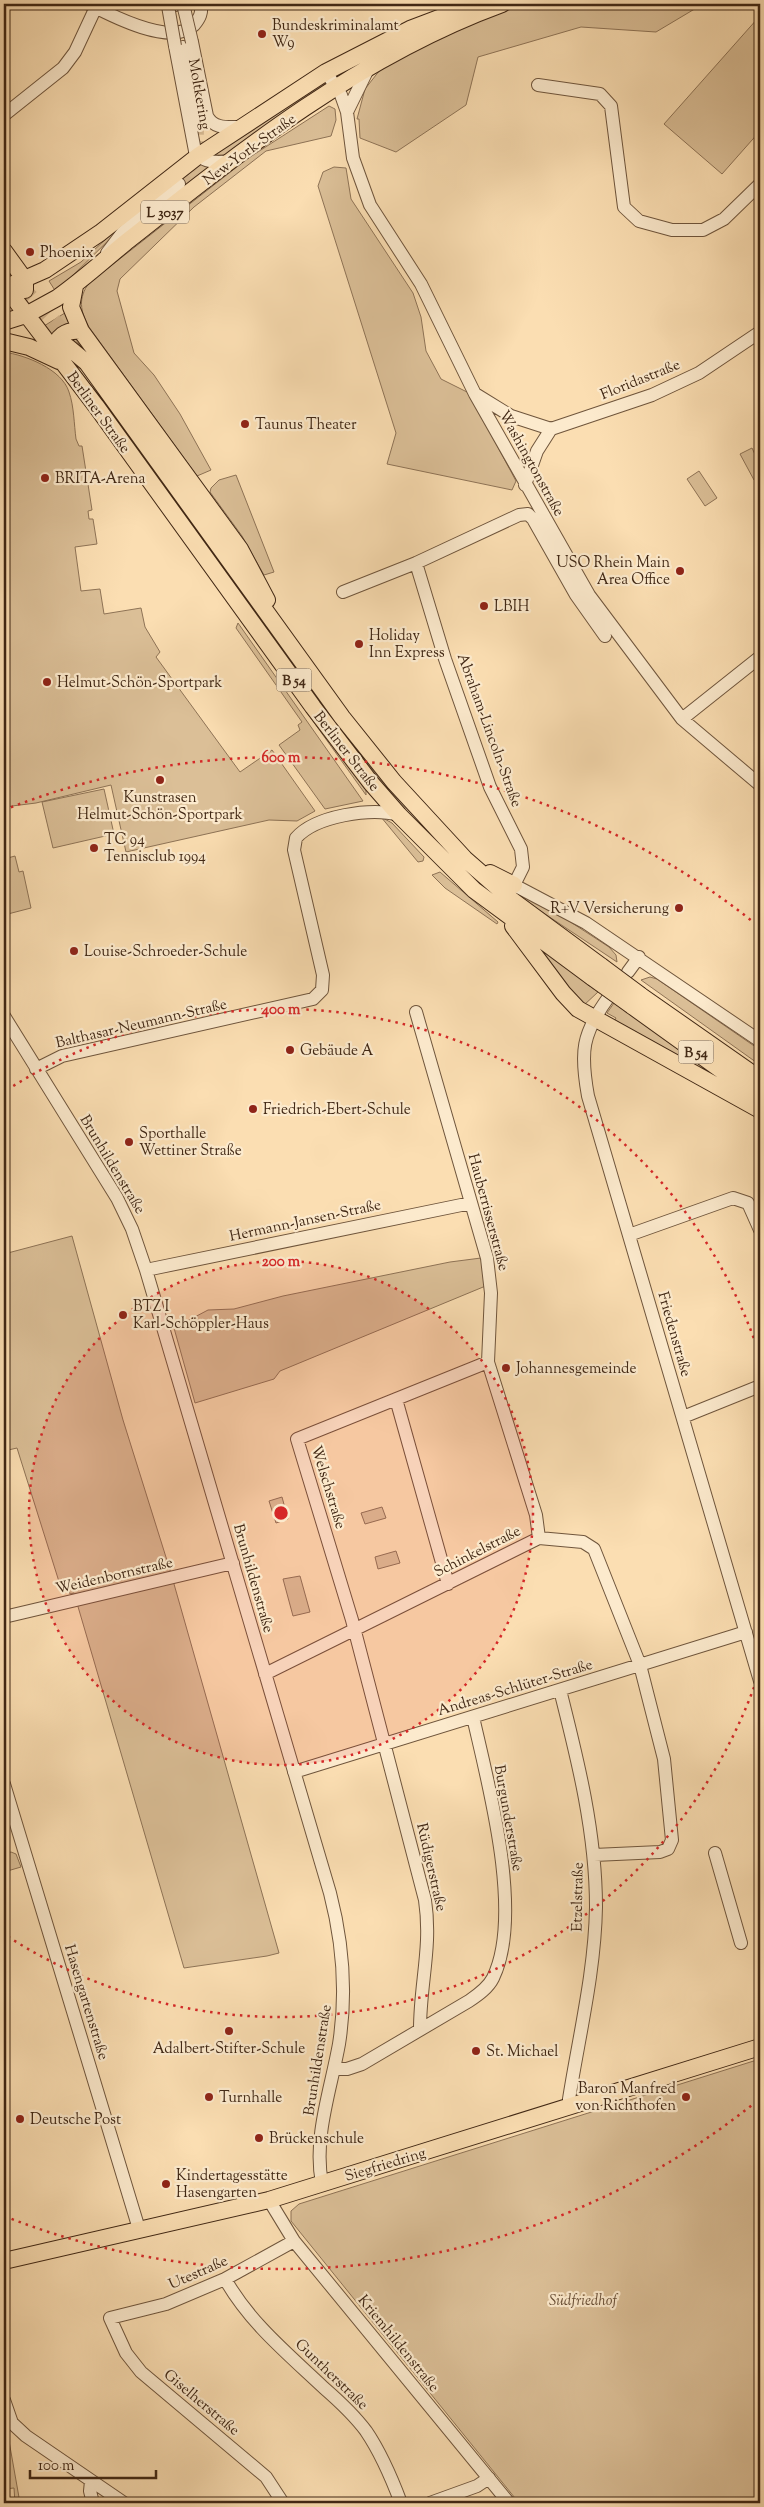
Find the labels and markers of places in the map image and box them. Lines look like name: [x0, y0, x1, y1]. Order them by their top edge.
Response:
place label: Bundeskriminalamt W9: [272, 16, 399, 54]
marker: Bundeskriminalamt W9: [256, 28, 268, 40]
place label: Phoenix: [40, 243, 94, 264]
marker: Phoenix: [24, 246, 36, 258]
place label: Taunus Theater: [255, 415, 357, 436]
marker: Taunus Theater: [239, 418, 251, 430]
place label: BRITA-Arena: [55, 469, 146, 490]
marker: BRITA-Arena: [39, 472, 51, 484]
place label: USO Rhein Main Area Office: [556, 553, 670, 591]
marker: USO Rhein Main Area Office: [674, 565, 686, 577]
place label: LBIH: [494, 597, 529, 618]
marker: LBIH: [478, 600, 490, 612]
place label: Holiday Inn Express: [369, 626, 445, 664]
marker: Holiday Inn Express: [353, 638, 365, 650]
place label: Helmut-Schön-Sportpark: [57, 673, 222, 694]
marker: Helmut-Schön-Sportpark: [41, 676, 53, 688]
marker: Kunstrasen Helmut-Schön-Sportpark: [154, 774, 166, 786]
place label: Kunstrasen Helmut-Schön-Sportpark: [77, 788, 243, 826]
place label: TC 94 Tennisclub 1994: [104, 830, 206, 868]
marker: TC 94 Tennisclub 1994: [88, 842, 100, 854]
place label: R+V Versicherung: [550, 899, 669, 920]
marker: R+V Versicherung: [673, 902, 685, 914]
place label: Louise-Schroeder-Schule: [84, 942, 247, 963]
marker: Louise-Schroeder-Schule: [68, 945, 80, 957]
place label: Gebäude A: [300, 1041, 373, 1062]
marker: Gebäude A: [284, 1044, 296, 1056]
place label: Friedrich-Ebert-Schule: [263, 1100, 411, 1121]
marker: Friedrich-Ebert-Schule: [247, 1103, 259, 1115]
place label: Sporthalle Wettiner Straße: [139, 1124, 242, 1162]
marker: Sporthalle Wettiner Straße: [123, 1136, 135, 1148]
place label: BTZ I Karl-Schöppler-Haus: [133, 1297, 269, 1335]
marker: BTZ I Karl-Schöppler-Haus: [117, 1309, 129, 1321]
place label: Johannesgemeinde: [515, 1359, 636, 1380]
marker: Johannesgemeinde: [500, 1362, 512, 1374]
centre of rings: [272, 1504, 290, 1522]
marker: Adalbert-Stifter-Schule: [223, 2025, 235, 2037]
place label: Adalbert-Stifter-Schule: [153, 2039, 305, 2060]
place label: St. Michael: [486, 2042, 558, 2063]
marker: St. Michael: [470, 2045, 482, 2057]
place label: Baron Manfred von Richthofen: [575, 2079, 677, 2117]
place label: Turnhalle: [219, 2088, 282, 2109]
marker: Turnhalle: [203, 2091, 215, 2103]
marker: Baron Manfred von Richthofen: [680, 2091, 692, 2103]
place label: Deutsche Post: [30, 2110, 121, 2131]
marker: Deutsche Post: [14, 2113, 26, 2125]
place label: Brückenschule: [269, 2129, 364, 2150]
marker: Brückenschule: [253, 2132, 265, 2144]
place label: Kindertagesstätte Hasengarten: [176, 2166, 288, 2204]
marker: Kindertagesstätte Hasengarten: [160, 2178, 172, 2190]

